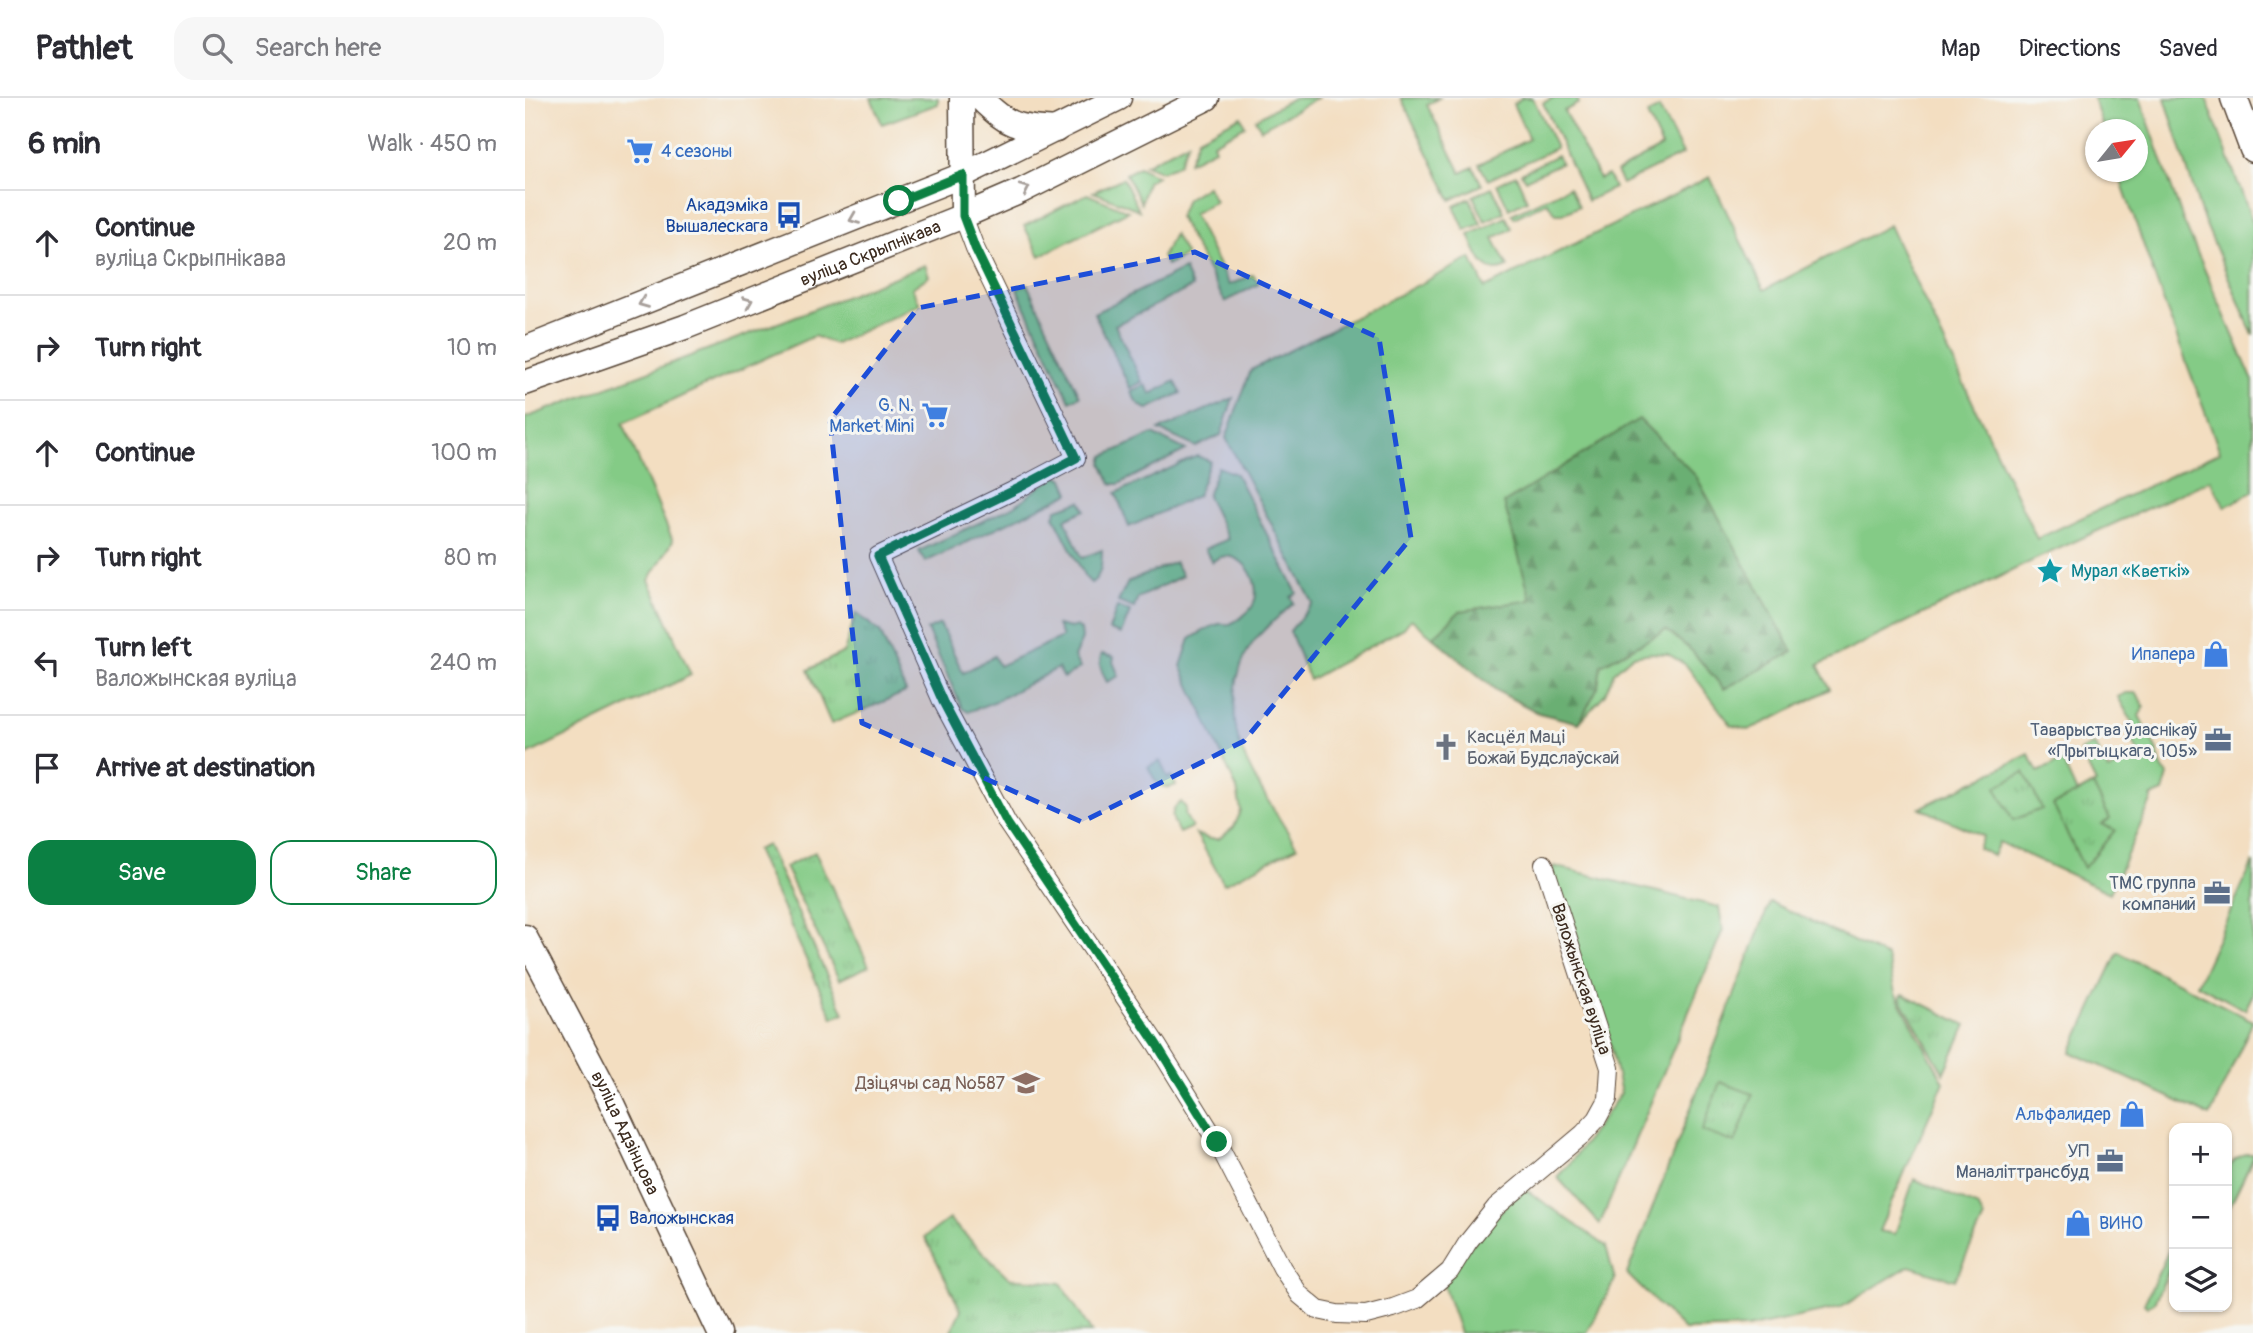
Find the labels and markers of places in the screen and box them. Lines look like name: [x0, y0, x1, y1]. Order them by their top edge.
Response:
supermarket icon: 4 сезоны: [625, 136, 655, 166]
place label: 4 сезоны: [661, 140, 732, 163]
place label: Акадэміка Вышалескага: [665, 194, 768, 238]
bus stop icon: Акадэміка Вышалескага: [774, 200, 804, 230]
place label: G. N. Market Mini: [829, 394, 914, 438]
supermarket icon: G. N. Market Mini: [920, 400, 950, 430]
place icon: Мурал «Кветкі»: [2035, 556, 2065, 586]
place label: Мурал «Кветкі»: [2071, 560, 2190, 583]
shop icon: Ипапера: [2201, 639, 2231, 669]
place label: Ипапера: [2132, 643, 2195, 666]
place label: Таварыства ўласнікаў «Прытыцкага, 105»: [2030, 719, 2197, 763]
office icon: Таварыства ўласнікаў «Прытыцкага, 105»: [2203, 725, 2233, 755]
place label: Касцёл Маці Божай Будслаўскай: [1467, 726, 1619, 770]
church icon: Касцёл Маці Божай Будслаўскай: [1431, 732, 1461, 762]
place label: ТМС группа компаний: [2109, 872, 2196, 916]
office icon: ТМС группа компаний: [2202, 878, 2232, 908]
school or university icon: Дзіцячы сад №587: [1011, 1068, 1041, 1098]
place label: Дзіцячы сад №587: [855, 1072, 1005, 1095]
shop icon: Альфалидер: [2117, 1099, 2147, 1129]
place label: Альфалидер: [2015, 1103, 2111, 1126]
place label: УП Маналіттрансбуд: [1956, 1140, 2089, 1184]
office icon: УП Маналіттрансбуд: [2095, 1146, 2125, 1176]
bus stop icon: Валожынская: [593, 1203, 623, 1233]
place label: Валожынская: [629, 1207, 734, 1230]
shop icon: ВИНО: [2063, 1208, 2093, 1238]
place label: ВИНО: [2099, 1212, 2143, 1235]

